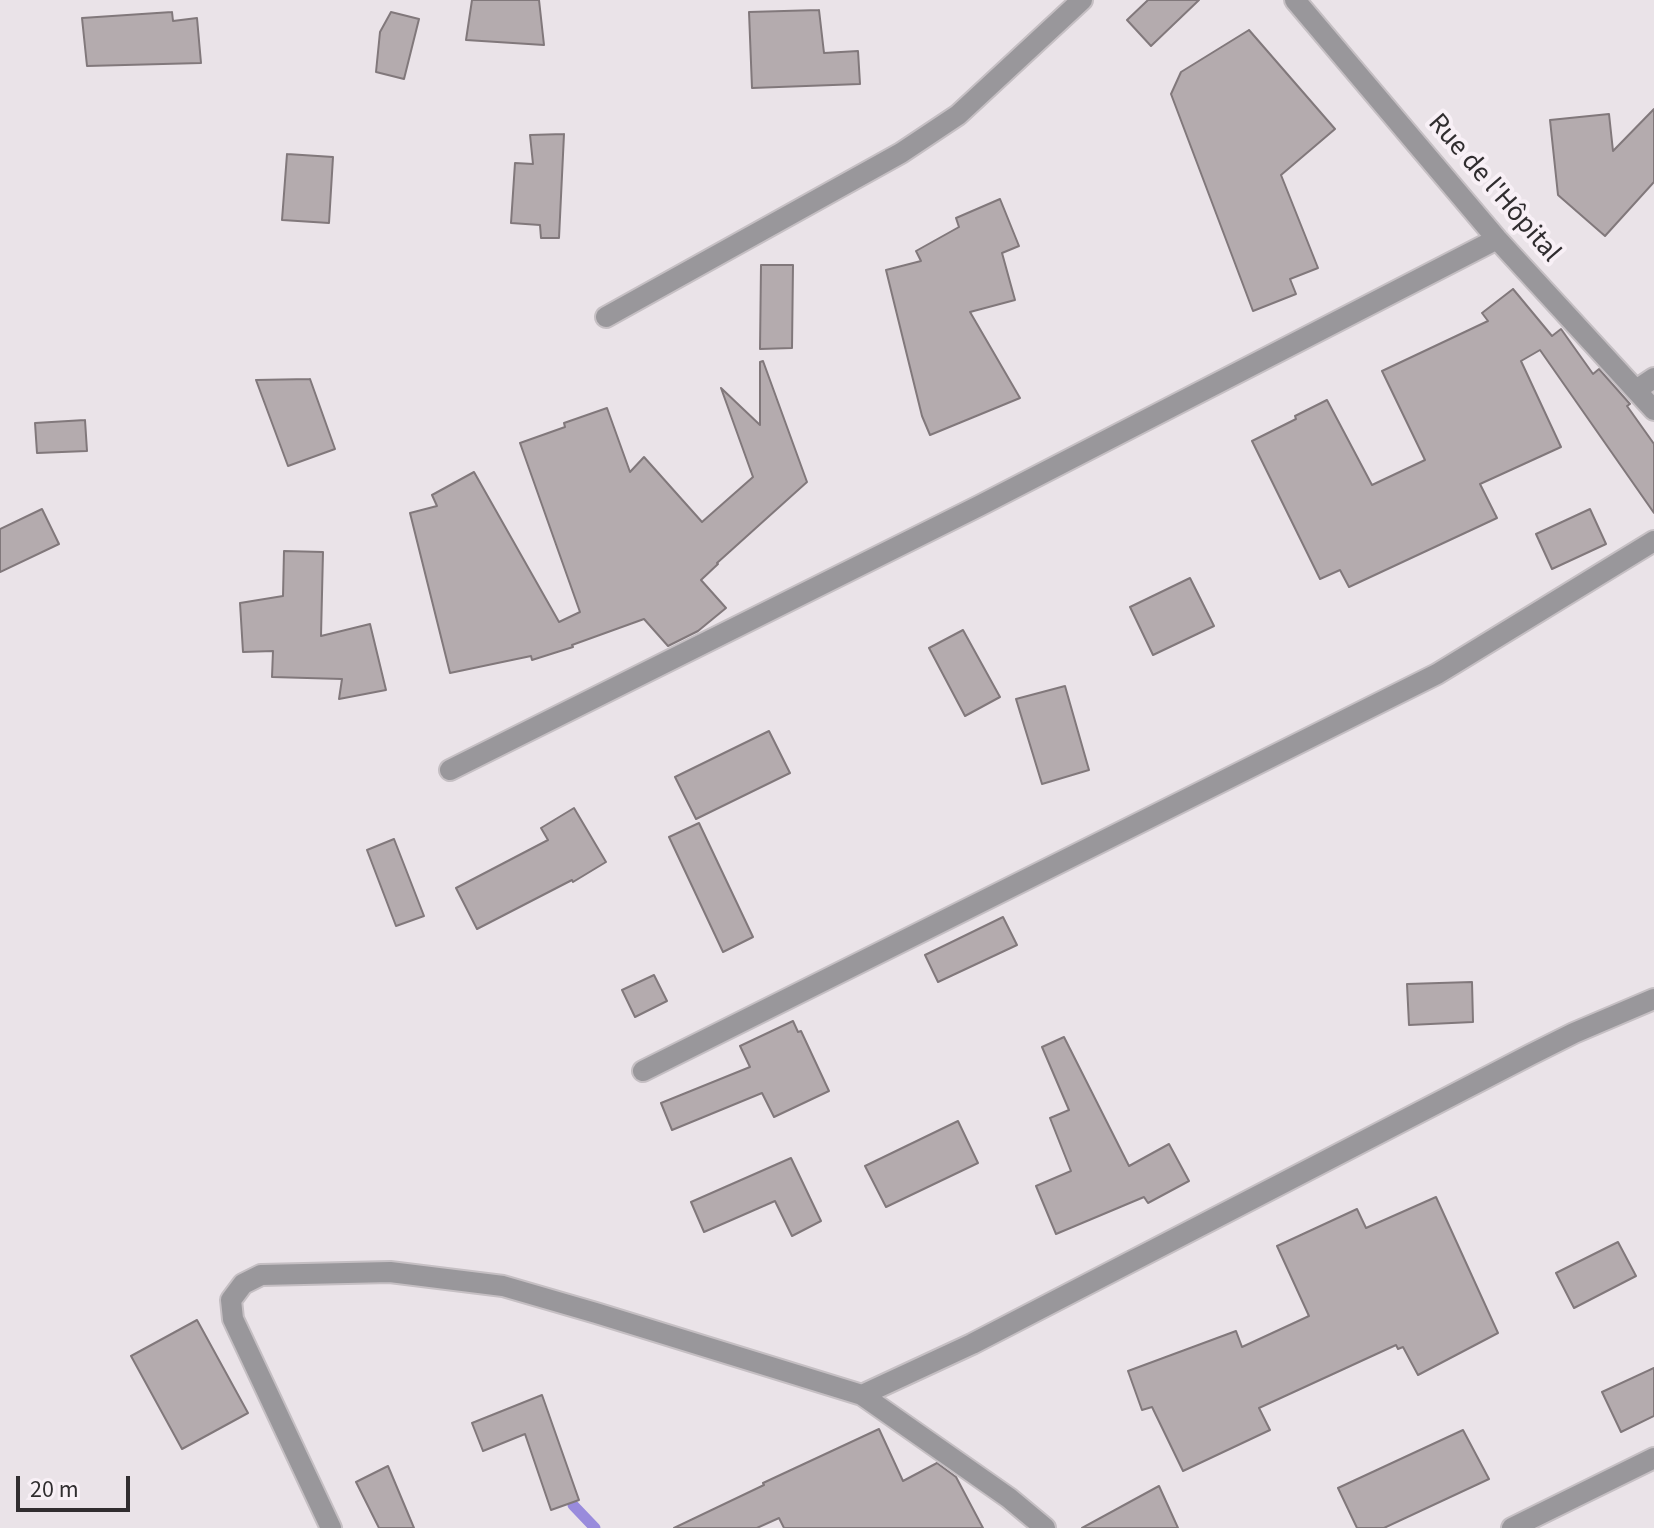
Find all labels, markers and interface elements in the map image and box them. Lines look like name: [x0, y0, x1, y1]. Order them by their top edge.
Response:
street label: Rue de l'Hôpital: [1419, 108, 1567, 270]
scale bar: [20, 1460, 134, 1510]
text: 20 m: [30, 1472, 79, 1507]

